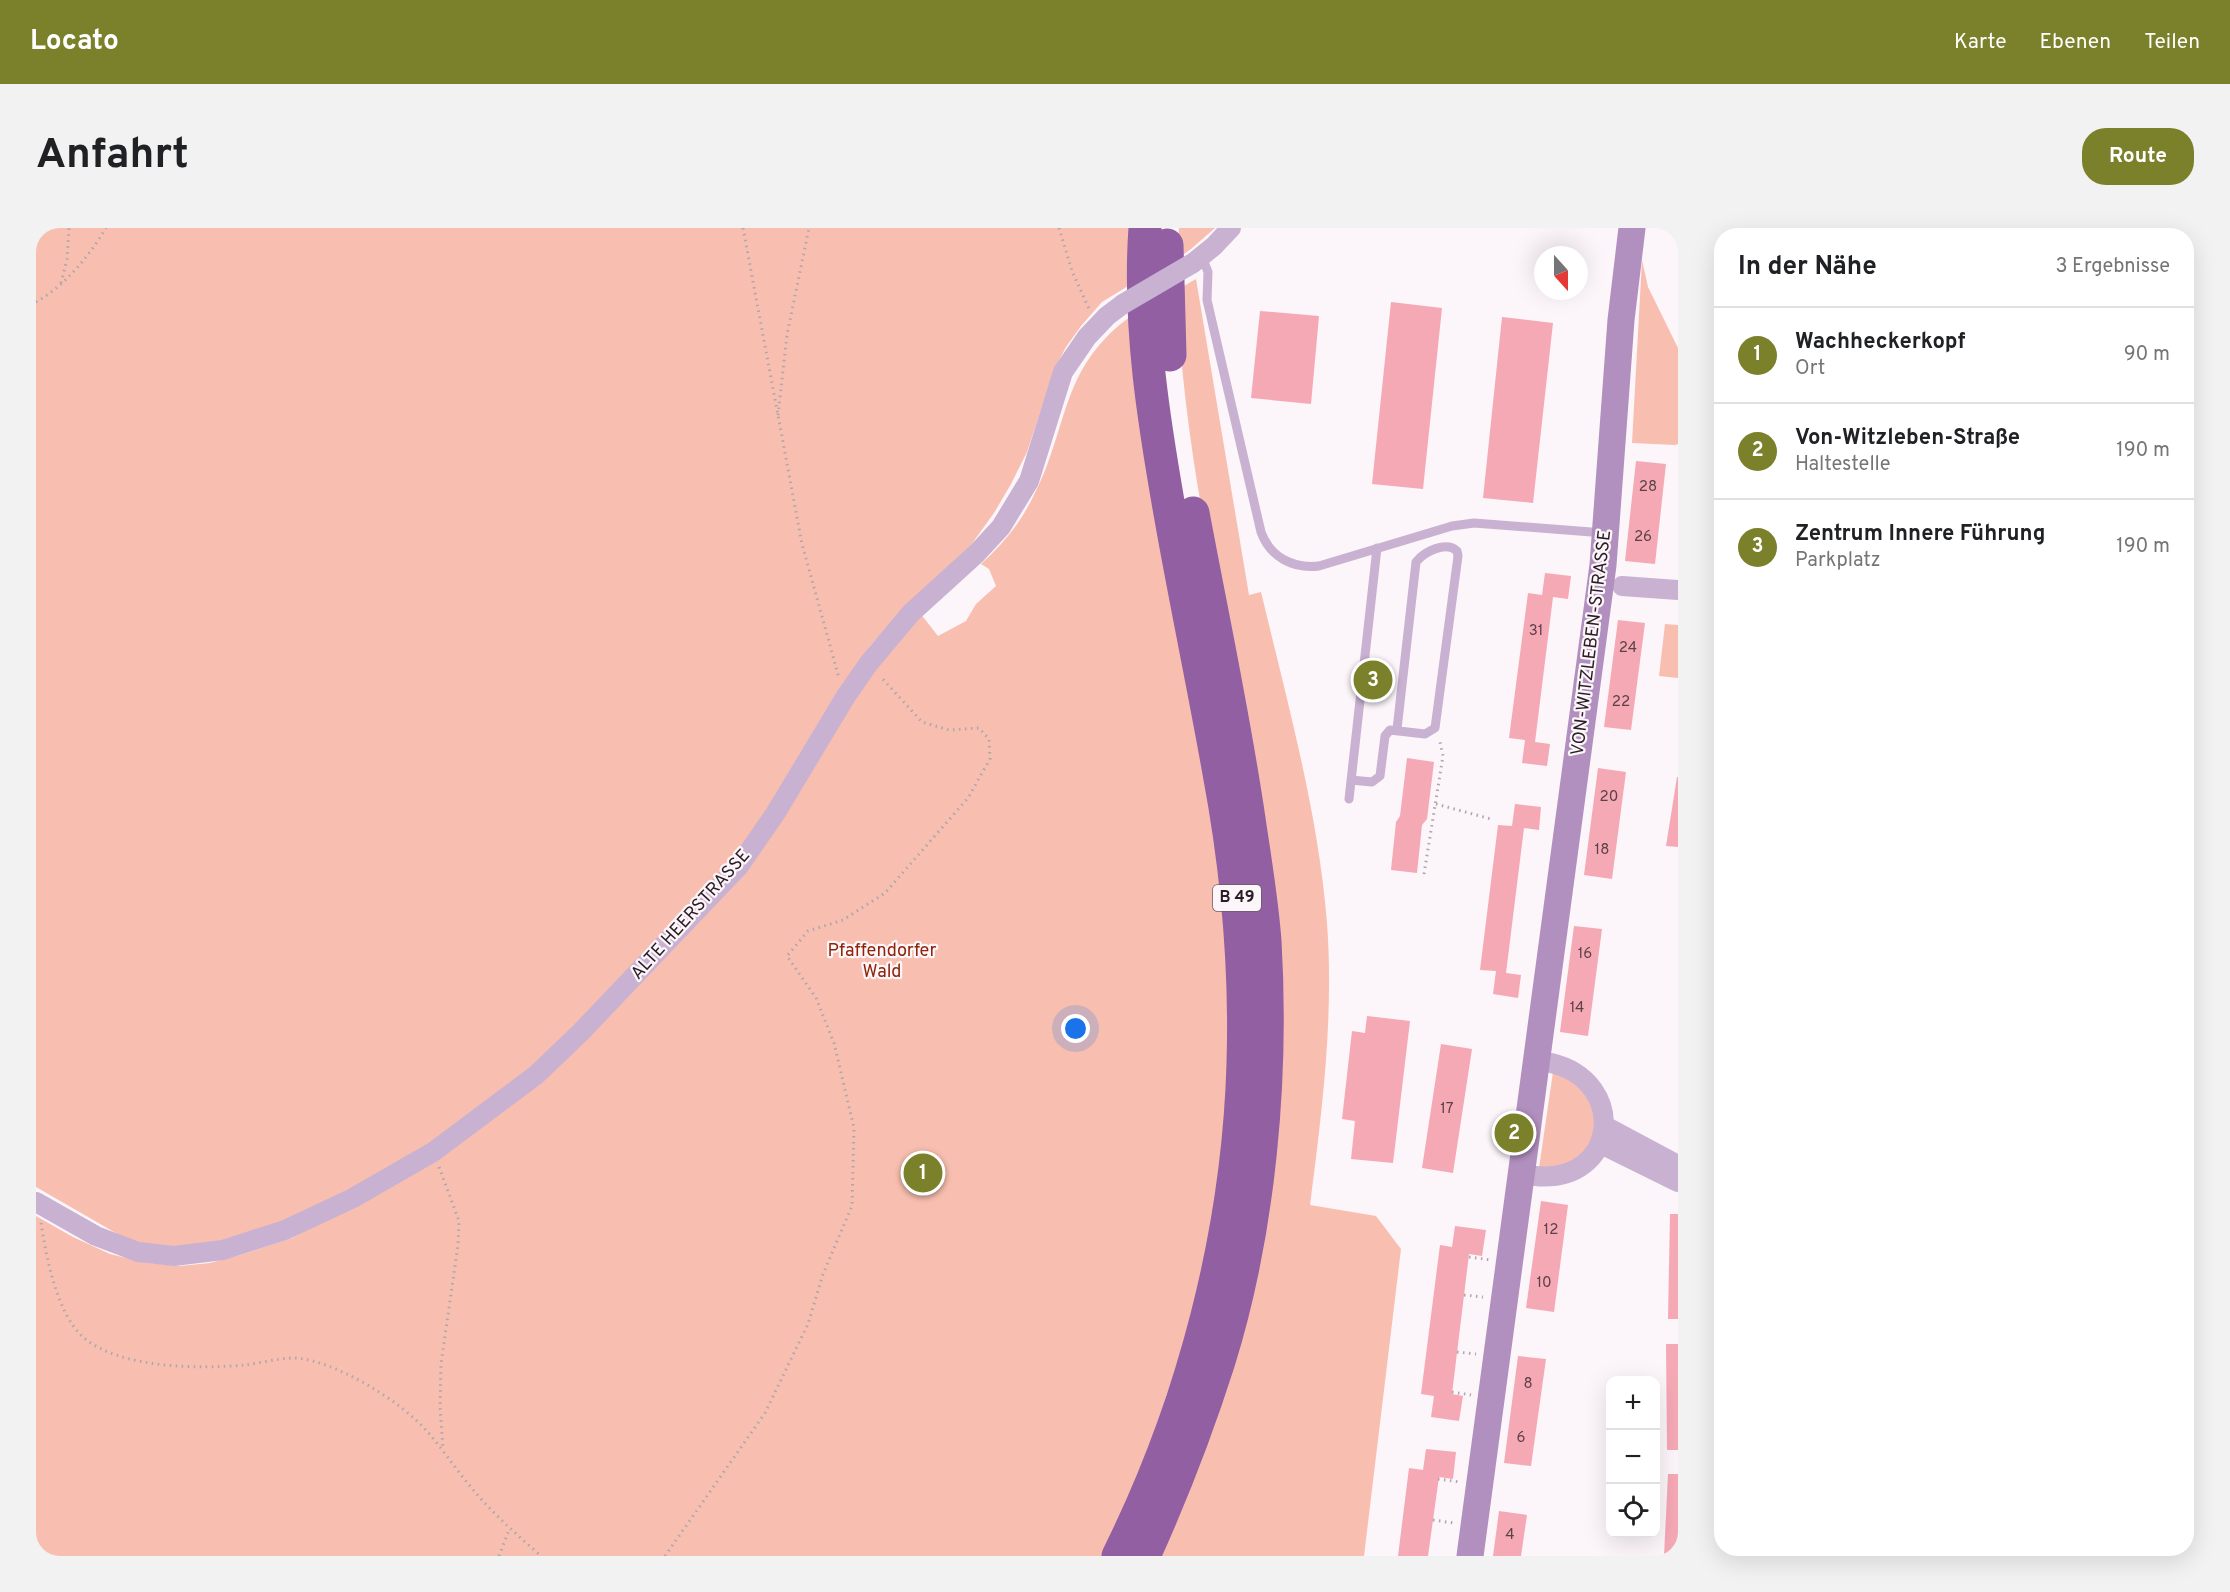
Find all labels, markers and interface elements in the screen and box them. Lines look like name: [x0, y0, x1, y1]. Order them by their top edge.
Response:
text: Locato: [30, 24, 119, 60]
text: Karte: [1954, 29, 2006, 56]
text: Ebenen: [2039, 29, 2111, 56]
text: Teilen: [2144, 29, 2200, 56]
button: Route: [2082, 128, 2194, 185]
text: Anfahrt: [36, 130, 189, 183]
north arrow: [1534, 246, 1588, 300]
text: In der Nähe: [1738, 251, 1877, 284]
text: 3 Ergebnisse: [2055, 254, 2170, 280]
text: Wachheckerkopf: [1795, 329, 1965, 356]
text: 1: [1754, 342, 1762, 368]
text: 90 m: [2124, 342, 2170, 368]
text: Ort: [1795, 356, 1825, 382]
text: Von-Witzleben-Straße: [1795, 425, 2020, 452]
text: 2: [1751, 438, 1764, 464]
text: 190 m: [2116, 438, 2170, 464]
text: Haltestelle: [1795, 452, 1891, 478]
house number: 28: [1639, 478, 1657, 497]
text: Zentrum Innere Führung: [1795, 521, 2045, 548]
house number: 26: [1634, 528, 1652, 547]
street label: VON-WITZLEBEN-STRASSE: [1567, 529, 1617, 757]
text: 3: [1752, 534, 1764, 560]
text: 190 m: [2116, 534, 2170, 560]
text: Parkplatz: [1795, 548, 1881, 574]
house number: 31: [1529, 622, 1543, 641]
house number: 24: [1619, 639, 1637, 658]
pin: 3: [1354, 658, 1392, 702]
house number: 22: [1612, 693, 1630, 712]
house number: 20: [1600, 788, 1618, 807]
house number: 18: [1595, 841, 1609, 860]
street label: ALTE HEERSTRASSE: [626, 845, 756, 985]
road number: B 49: [1213, 885, 1261, 911]
park label: Pfaffendorfer Wald: [828, 940, 936, 984]
house number: 16: [1578, 945, 1592, 964]
house number: 14: [1570, 999, 1584, 1018]
your location: [1061, 1014, 1090, 1043]
house number: 17: [1440, 1100, 1454, 1119]
pin: 2: [1494, 1110, 1534, 1156]
pin: 1: [904, 1150, 942, 1196]
house number: 12: [1544, 1221, 1558, 1240]
house number: 10: [1536, 1274, 1552, 1293]
house number: 8: [1523, 1375, 1533, 1394]
map controls: [1606, 1376, 1660, 1538]
button: +: [1606, 1376, 1660, 1430]
house number: 6: [1517, 1429, 1526, 1448]
button: −: [1606, 1430, 1660, 1484]
button: locate: [1606, 1484, 1660, 1538]
house number: 4: [1505, 1526, 1515, 1545]

